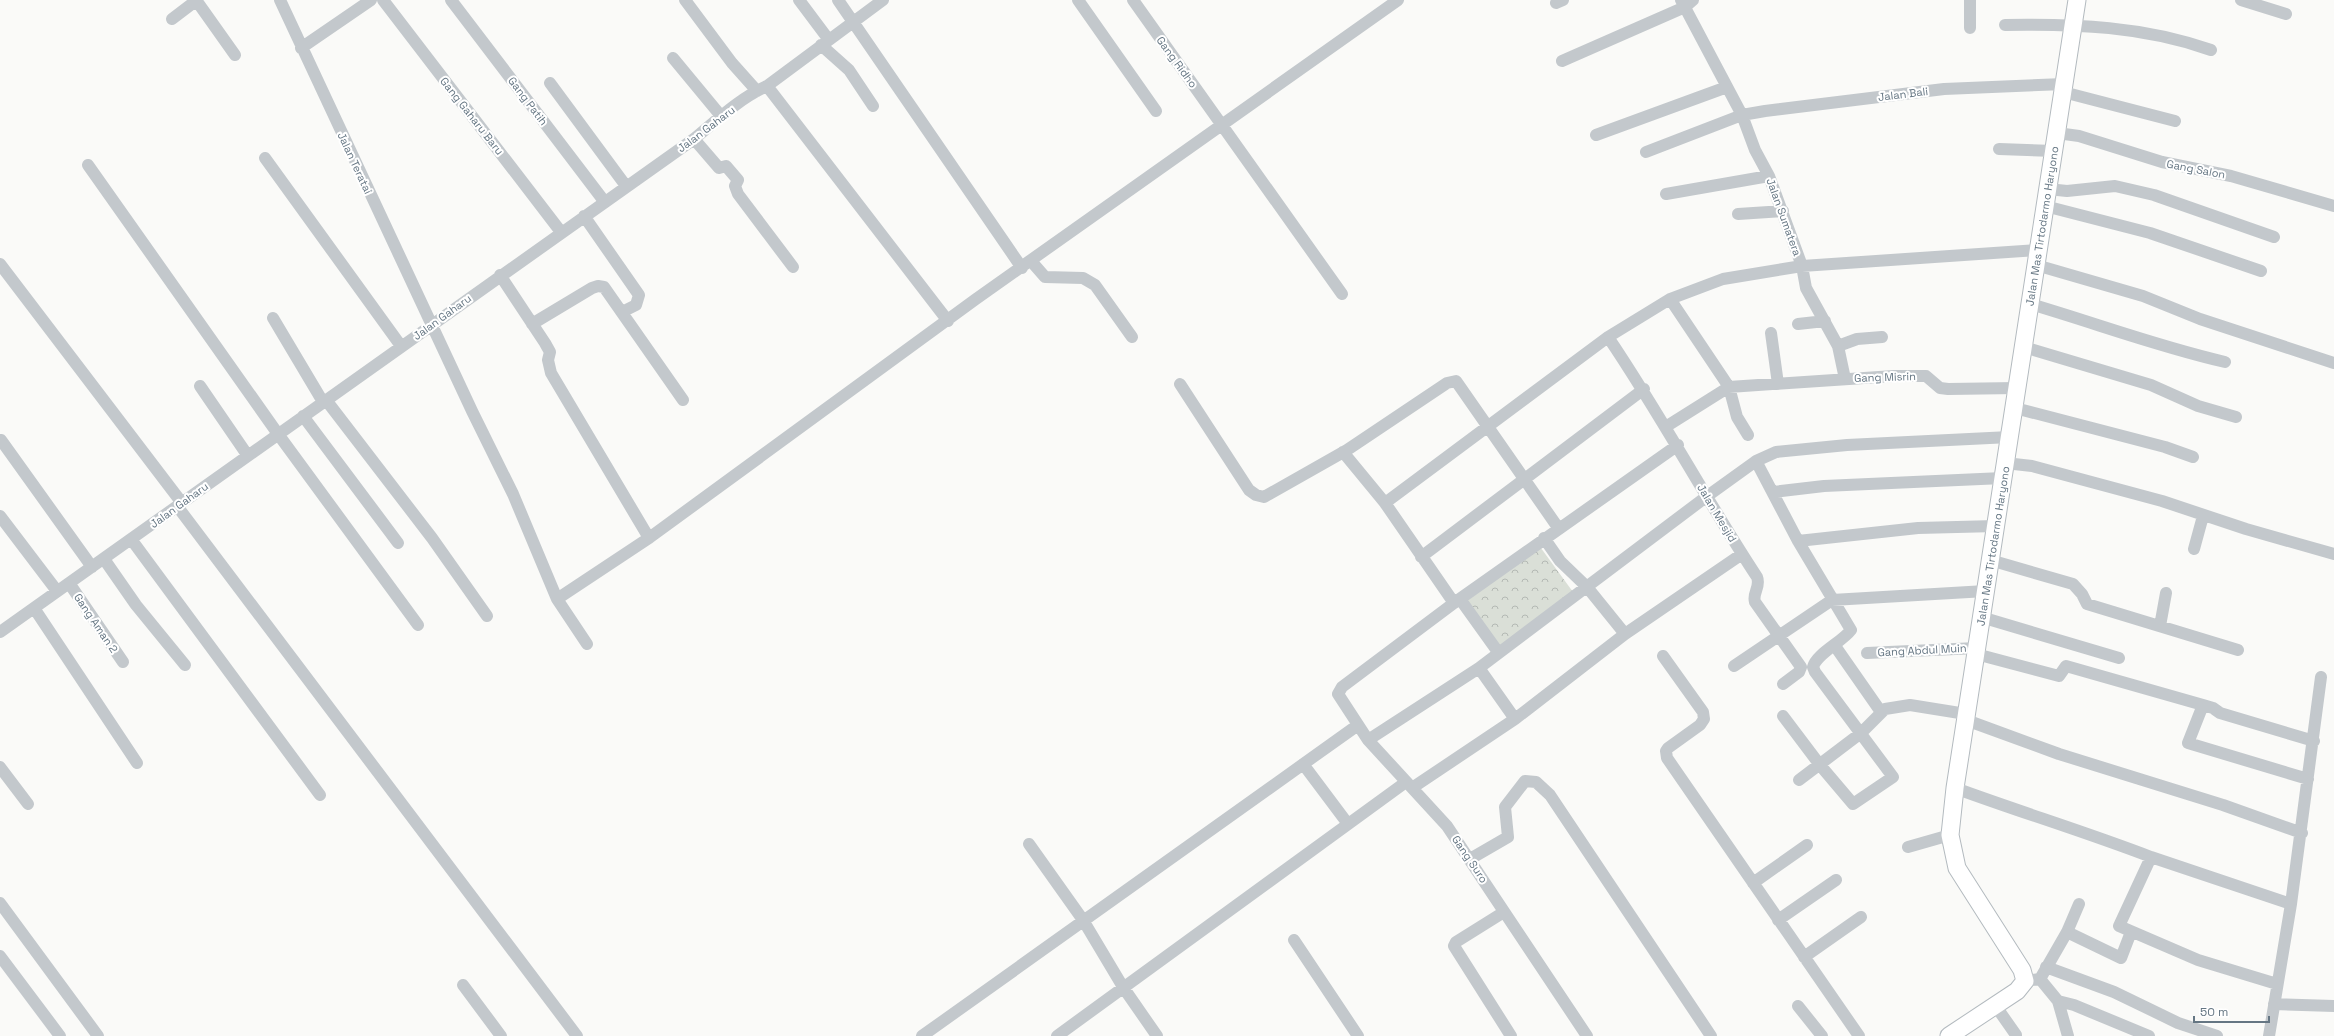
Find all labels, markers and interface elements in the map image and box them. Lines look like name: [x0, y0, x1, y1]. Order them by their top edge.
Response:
street label: Gang Ridho: [1154, 33, 1201, 91]
street label: Gang Gaharu Baru: [437, 74, 507, 158]
street label: Gang Patih: [505, 74, 551, 128]
street label: Jalan Bali: [1877, 84, 1929, 104]
street label: Jalan Gaharu: [674, 103, 738, 155]
street label: Jalan Teratai: [335, 130, 376, 196]
street label: Jalan Mas Tirtodarmo Haryono: [2022, 145, 2062, 307]
street label: Gang Salon: [2165, 156, 2227, 182]
street label: Jalan Sumatera: [1763, 176, 1805, 258]
street label: Jalan Gaharu: [410, 291, 474, 343]
street label: Gang Misrin: [1854, 369, 1916, 385]
street label: Jalan Mas Tirtodarmo Haryono: [1973, 465, 2013, 627]
street label: Jalan Gaharu: [147, 479, 211, 531]
street label: Jalan Mesjid: [1694, 481, 1740, 545]
street label: Gang Aman 2: [71, 590, 121, 656]
street label: Gang Abdul Muin: [1877, 641, 1967, 659]
street label: Gang Suro: [1449, 833, 1491, 886]
scale bar: [2194, 998, 2269, 1024]
text: 50 m: [2200, 1004, 2228, 1020]

